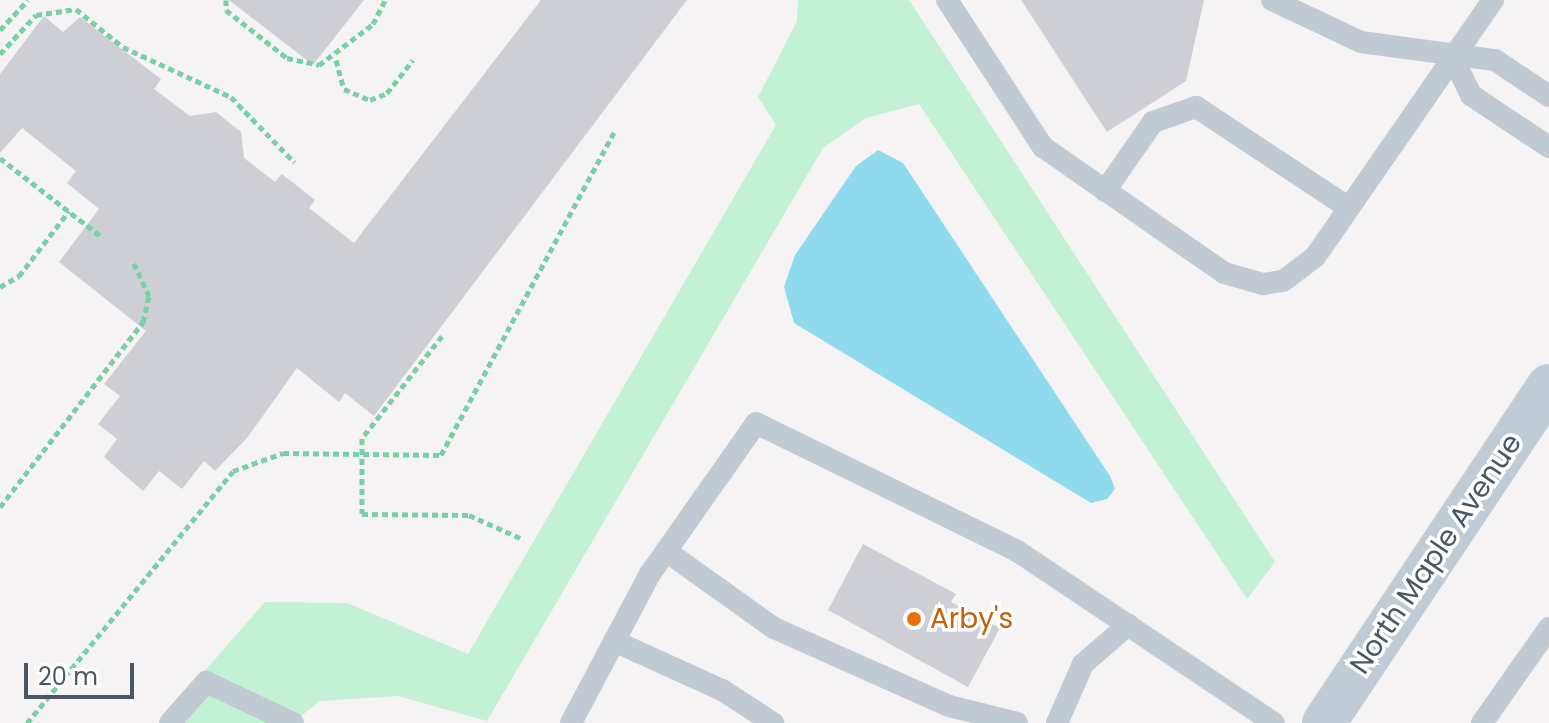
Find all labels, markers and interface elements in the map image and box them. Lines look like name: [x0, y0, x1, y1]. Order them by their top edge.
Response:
street label: North Maple Avenue: [1343, 428, 1529, 680]
place label: Arby's: [930, 602, 1013, 636]
marker: Arby's: [905, 610, 923, 628]
scale bar: [28, 647, 138, 697]
text: 20 m: [38, 660, 98, 693]

